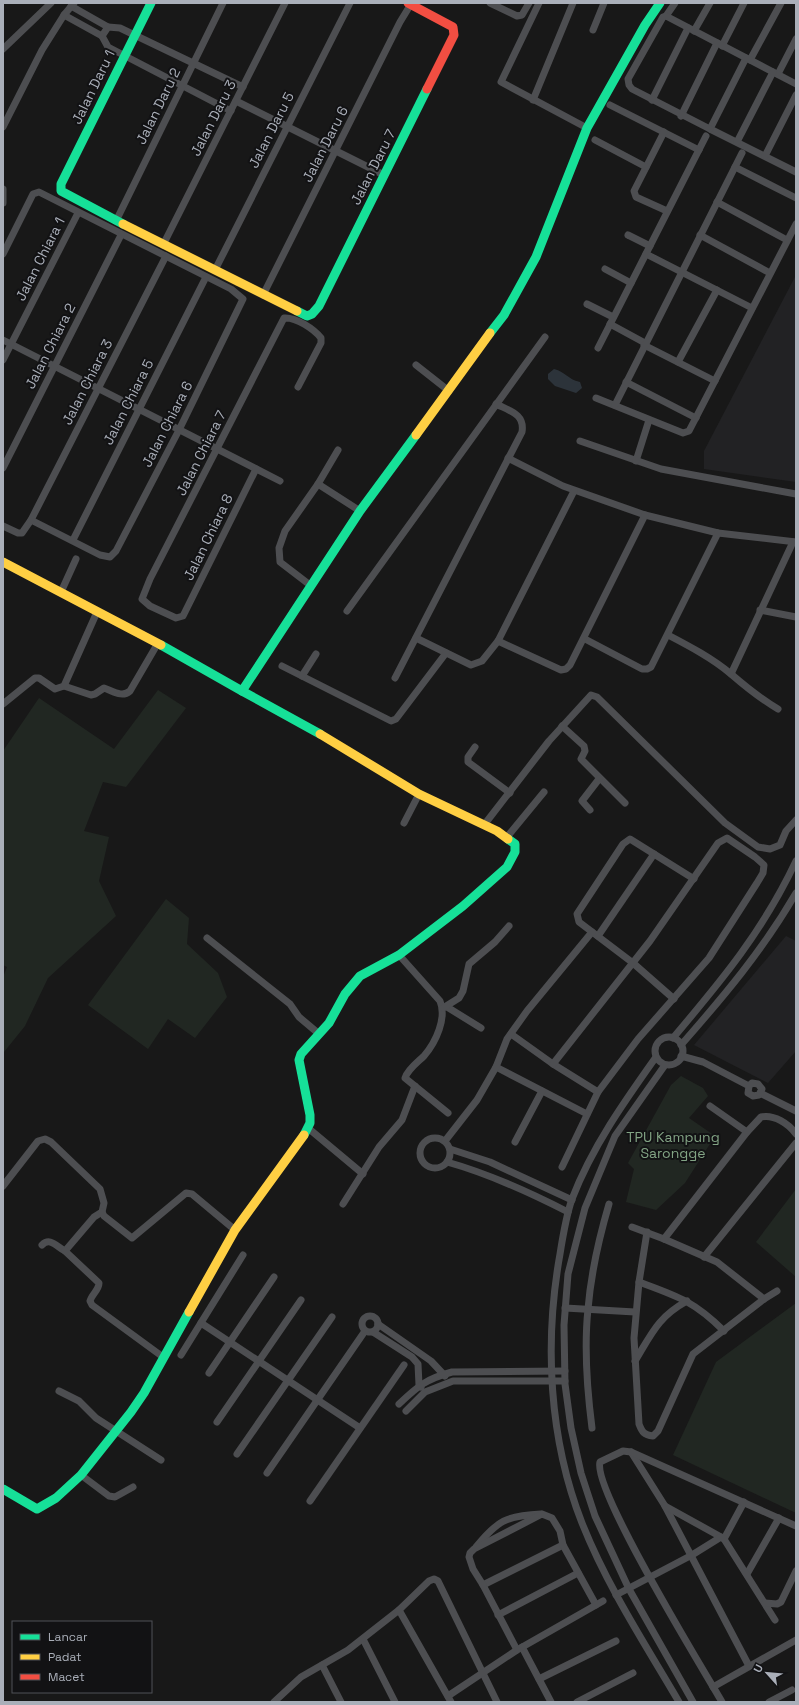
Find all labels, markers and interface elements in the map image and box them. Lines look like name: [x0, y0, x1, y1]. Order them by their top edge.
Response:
street label: Jalan Daru 1: [67, 47, 119, 127]
street label: Jalan Daru 2: [132, 65, 184, 147]
street label: Jalan Daru 3: [186, 77, 240, 159]
street label: Jalan Daru 5: [244, 89, 298, 171]
street label: Jalan Daru 6: [298, 103, 352, 185]
street label: Jalan Daru 7: [346, 126, 400, 208]
street label: Jalan Chiara 1: [11, 214, 69, 304]
street label: Jalan Chiara 2: [21, 300, 79, 392]
street label: Jalan Chiara 3: [58, 336, 116, 428]
street label: Jalan Chiara 5: [99, 356, 157, 448]
street label: Jalan Chiara 6: [138, 378, 196, 470]
street label: Jalan Chiara 7: [172, 407, 230, 499]
street label: Jalan Chiara 8: [179, 491, 237, 583]
park label: TPU Kampung Sarongge: [626, 1128, 720, 1162]
legend: [12, 1621, 152, 1693]
text: Lancar: [48, 1629, 88, 1645]
text: Padat: [48, 1649, 82, 1665]
north arrow: [747, 1653, 787, 1693]
text: U: [750, 1662, 766, 1675]
text: Macet: [48, 1669, 85, 1685]

